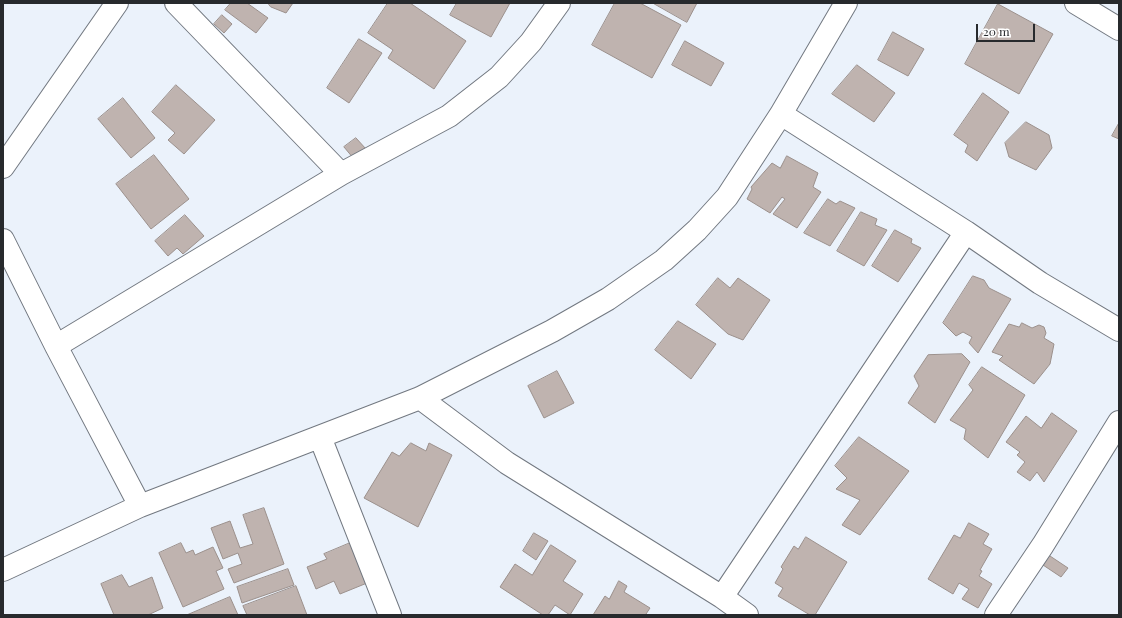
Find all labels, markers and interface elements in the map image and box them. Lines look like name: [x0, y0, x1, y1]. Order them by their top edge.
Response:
scale bar: [978, 16, 1037, 42]
text: 20 m: [983, 23, 1010, 39]

